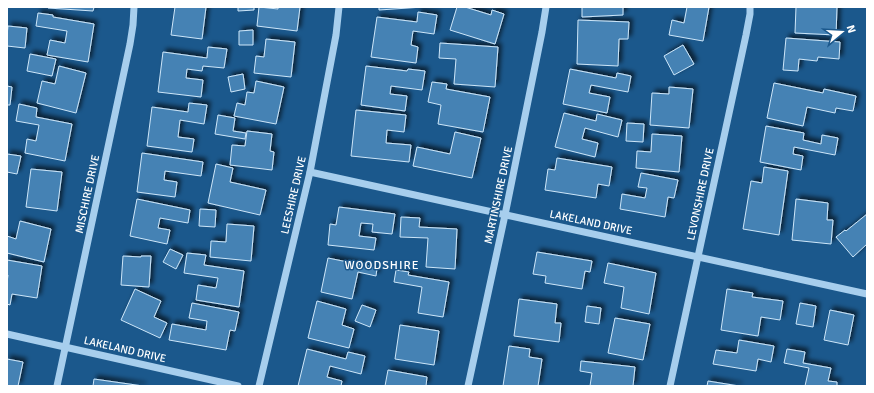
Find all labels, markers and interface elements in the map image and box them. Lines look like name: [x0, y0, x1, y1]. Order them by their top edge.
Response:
north arrow: [822, 12, 862, 52]
text: N: [844, 23, 858, 35]
street label: MARTINSHIRE DRIVE: [482, 145, 515, 245]
street label: LEVONSHIRE DRIVE: [684, 147, 717, 242]
street label: MISCHIRE DRIVE: [73, 154, 102, 235]
street label: LEESHIRE DRIVE: [278, 155, 309, 235]
street label: LAKELAND DRIVE: [548, 207, 633, 238]
district label: WOODSHIRE: [345, 258, 419, 273]
street label: LAKELAND DRIVE: [82, 334, 167, 365]

